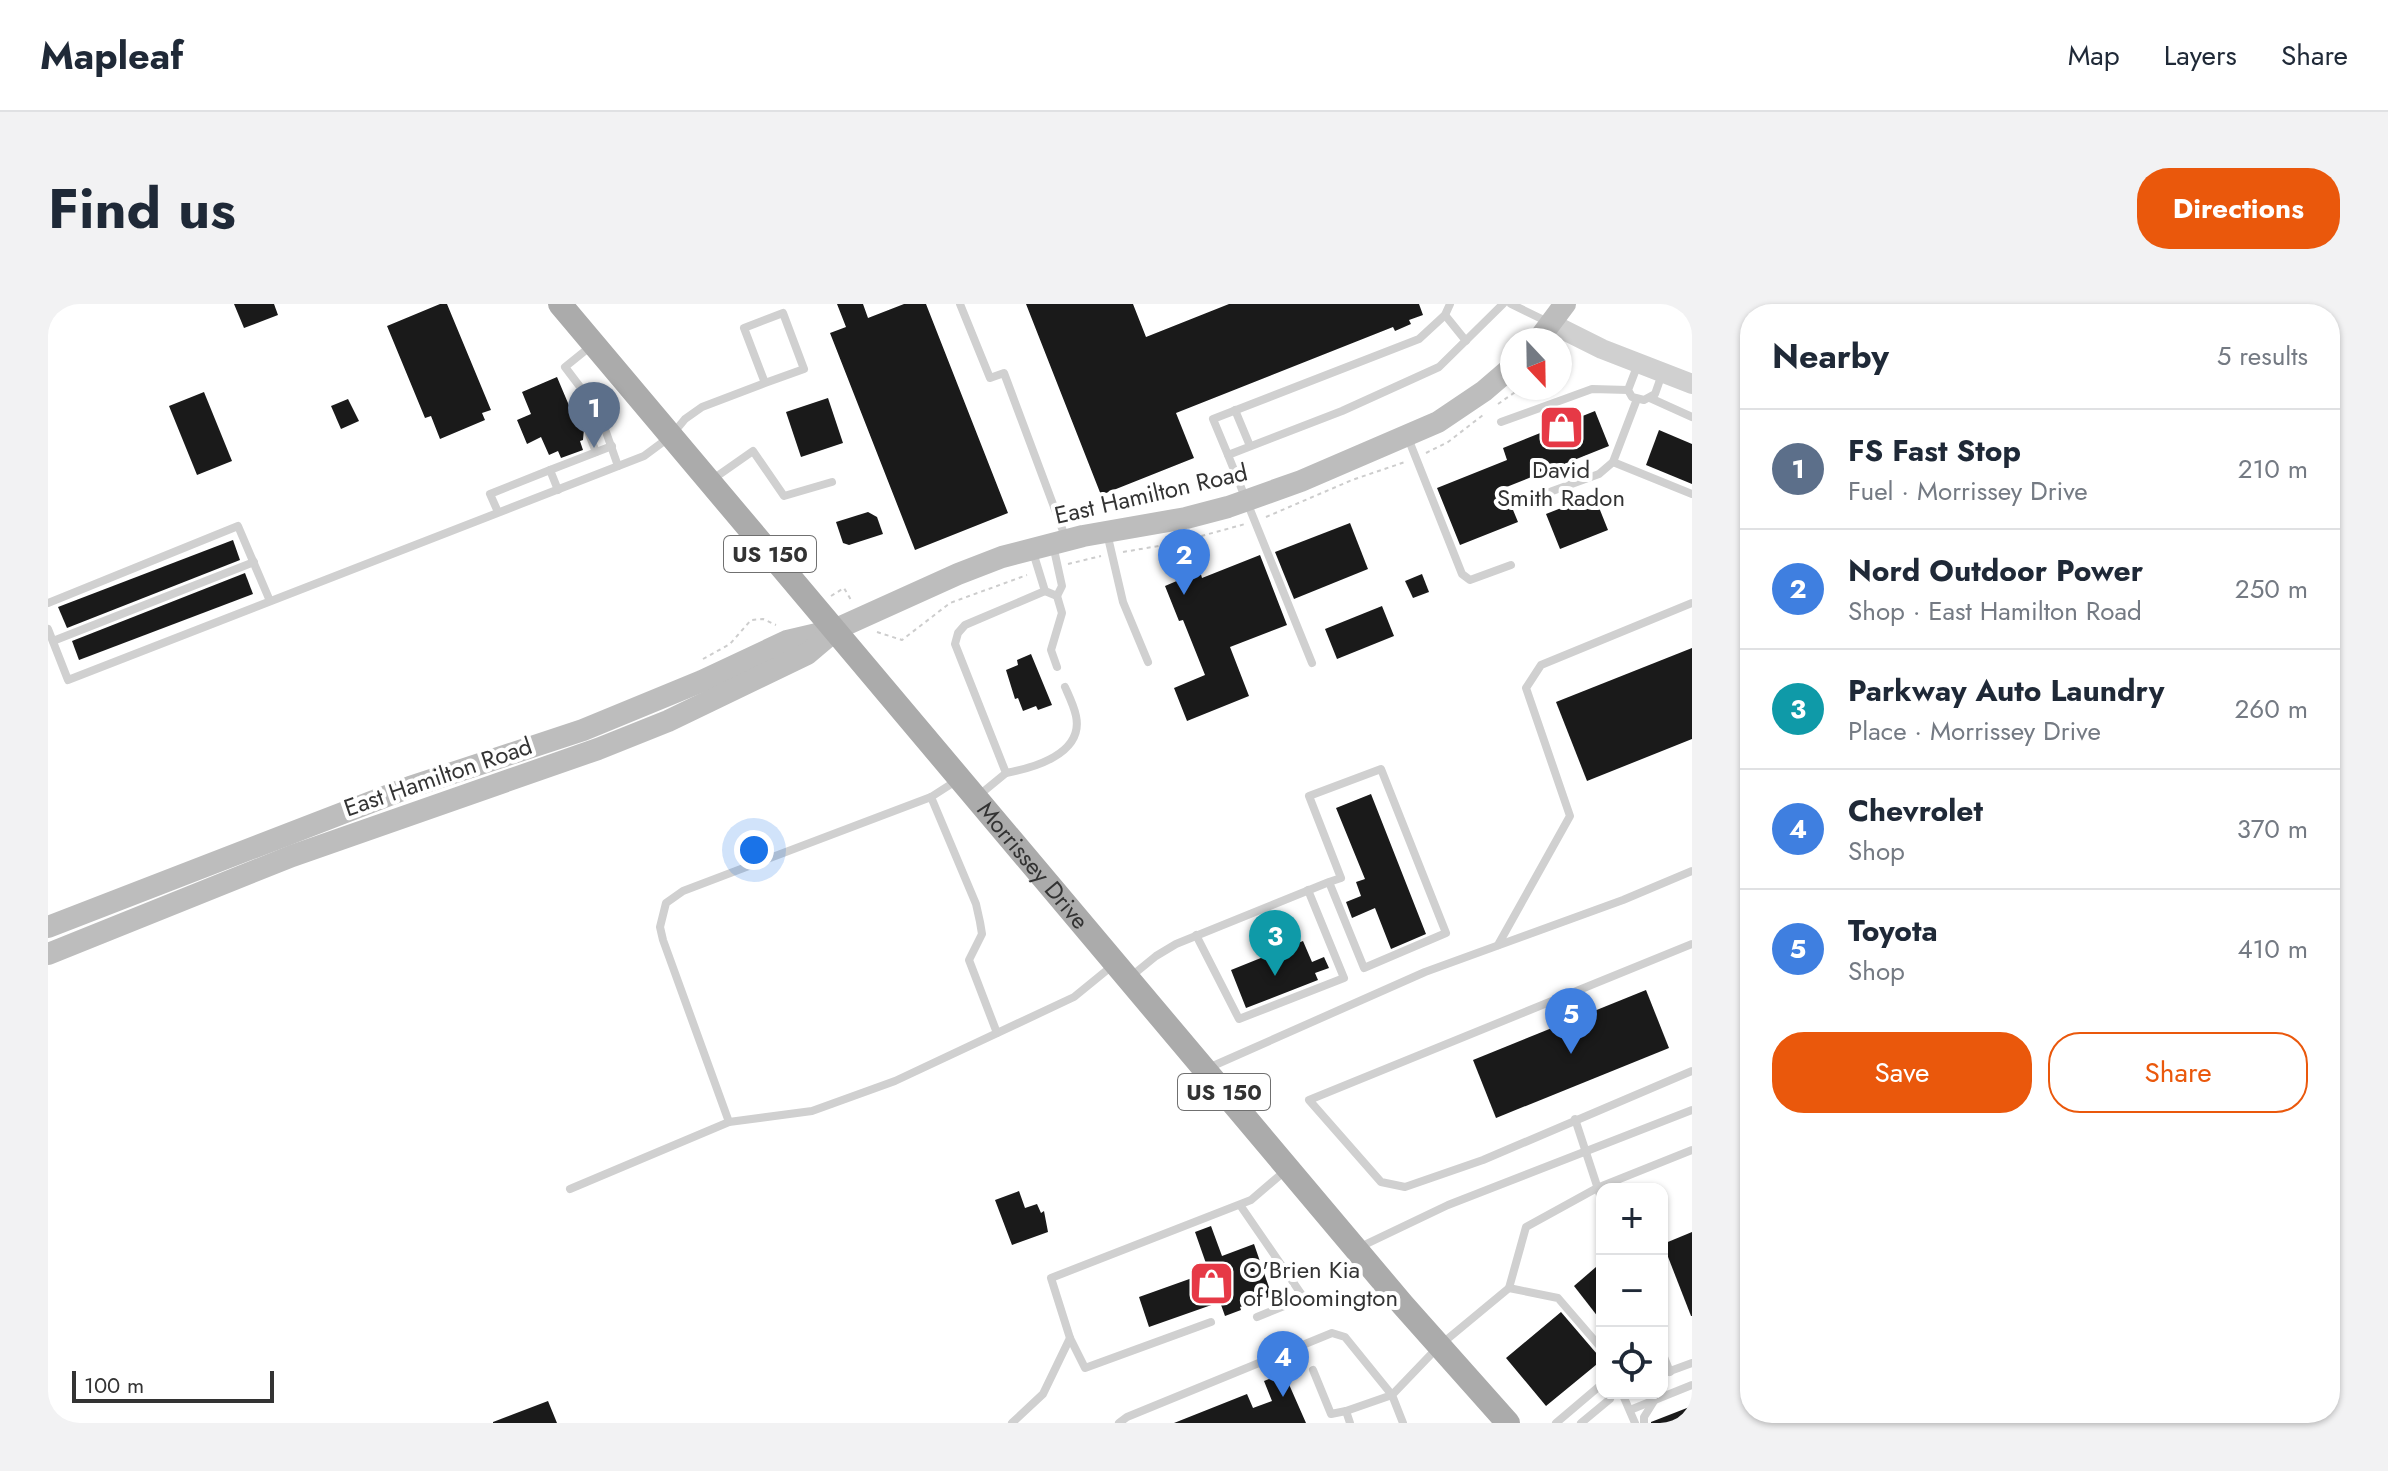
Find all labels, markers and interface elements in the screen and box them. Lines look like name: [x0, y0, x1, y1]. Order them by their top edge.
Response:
text: Mapleaf: [40, 28, 183, 83]
text: Map: [2068, 35, 2120, 76]
text: Layers: [2164, 35, 2237, 76]
text: Share: [2281, 35, 2348, 76]
text: Find us: [48, 168, 236, 249]
button: Directions: [2137, 168, 2340, 249]
north arrow: [1500, 328, 1572, 400]
text: Nearby: [1772, 332, 1889, 381]
text: 5 results: [2217, 337, 2308, 375]
pin: 1: [568, 382, 620, 448]
shop icon: David Smith Radon: [1537, 404, 1585, 452]
text: FS Fast Stop: [1848, 429, 2021, 472]
text: 1: [1791, 450, 1805, 488]
text: 210 m: [2238, 450, 2308, 488]
place label: David Smith Radon: [1497, 452, 1625, 515]
street label: East Hamilton Road: [1051, 454, 1251, 533]
text: Fuel · Morrissey Drive: [1848, 472, 2088, 510]
pin: 2: [1158, 529, 1210, 595]
road number: US 150: [724, 536, 816, 572]
text: Nord Outdoor Power: [1848, 549, 2143, 592]
text: 2: [1789, 570, 1807, 608]
text: 250 m: [2235, 570, 2308, 608]
text: Shop · East Hamilton Road: [1848, 592, 2142, 630]
text: Parkway Auto Laundry: [1848, 669, 2164, 712]
text: 3: [1790, 690, 1806, 728]
text: 260 m: [2235, 690, 2308, 728]
text: Place · Morrissey Drive: [1848, 712, 2101, 750]
street label: East Hamilton Road: [339, 728, 537, 825]
text: Chevrolet: [1848, 789, 1983, 832]
street label: Morrissey Drive: [969, 793, 1097, 937]
text: 4: [1789, 810, 1807, 848]
text: 370 m: [2237, 810, 2308, 848]
your location: [734, 830, 774, 870]
text: Shop: [1848, 832, 1905, 870]
text: Toyota: [1848, 909, 1938, 952]
pin: 3: [1249, 910, 1301, 976]
text: 5: [1790, 930, 1806, 968]
text: 410 m: [2237, 930, 2308, 968]
text: Shop: [1848, 952, 1905, 990]
pin: 5: [1545, 988, 1597, 1054]
button: Save: [1772, 1032, 2032, 1113]
button: Share: [2048, 1032, 2308, 1113]
road number: US 150: [1178, 1074, 1270, 1110]
map controls: [1596, 1183, 1668, 1399]
button: +: [1596, 1183, 1668, 1255]
place label: O'Brien Kia of Bloomington: [1243, 1252, 1398, 1315]
button: −: [1596, 1255, 1668, 1327]
shop icon: O'Brien Kia of Bloomington: [1188, 1260, 1236, 1308]
button: locate: [1596, 1327, 1668, 1399]
pin: 4: [1257, 1331, 1309, 1397]
scale bar: [72, 1367, 274, 1403]
text: 100 m: [84, 1369, 144, 1401]

